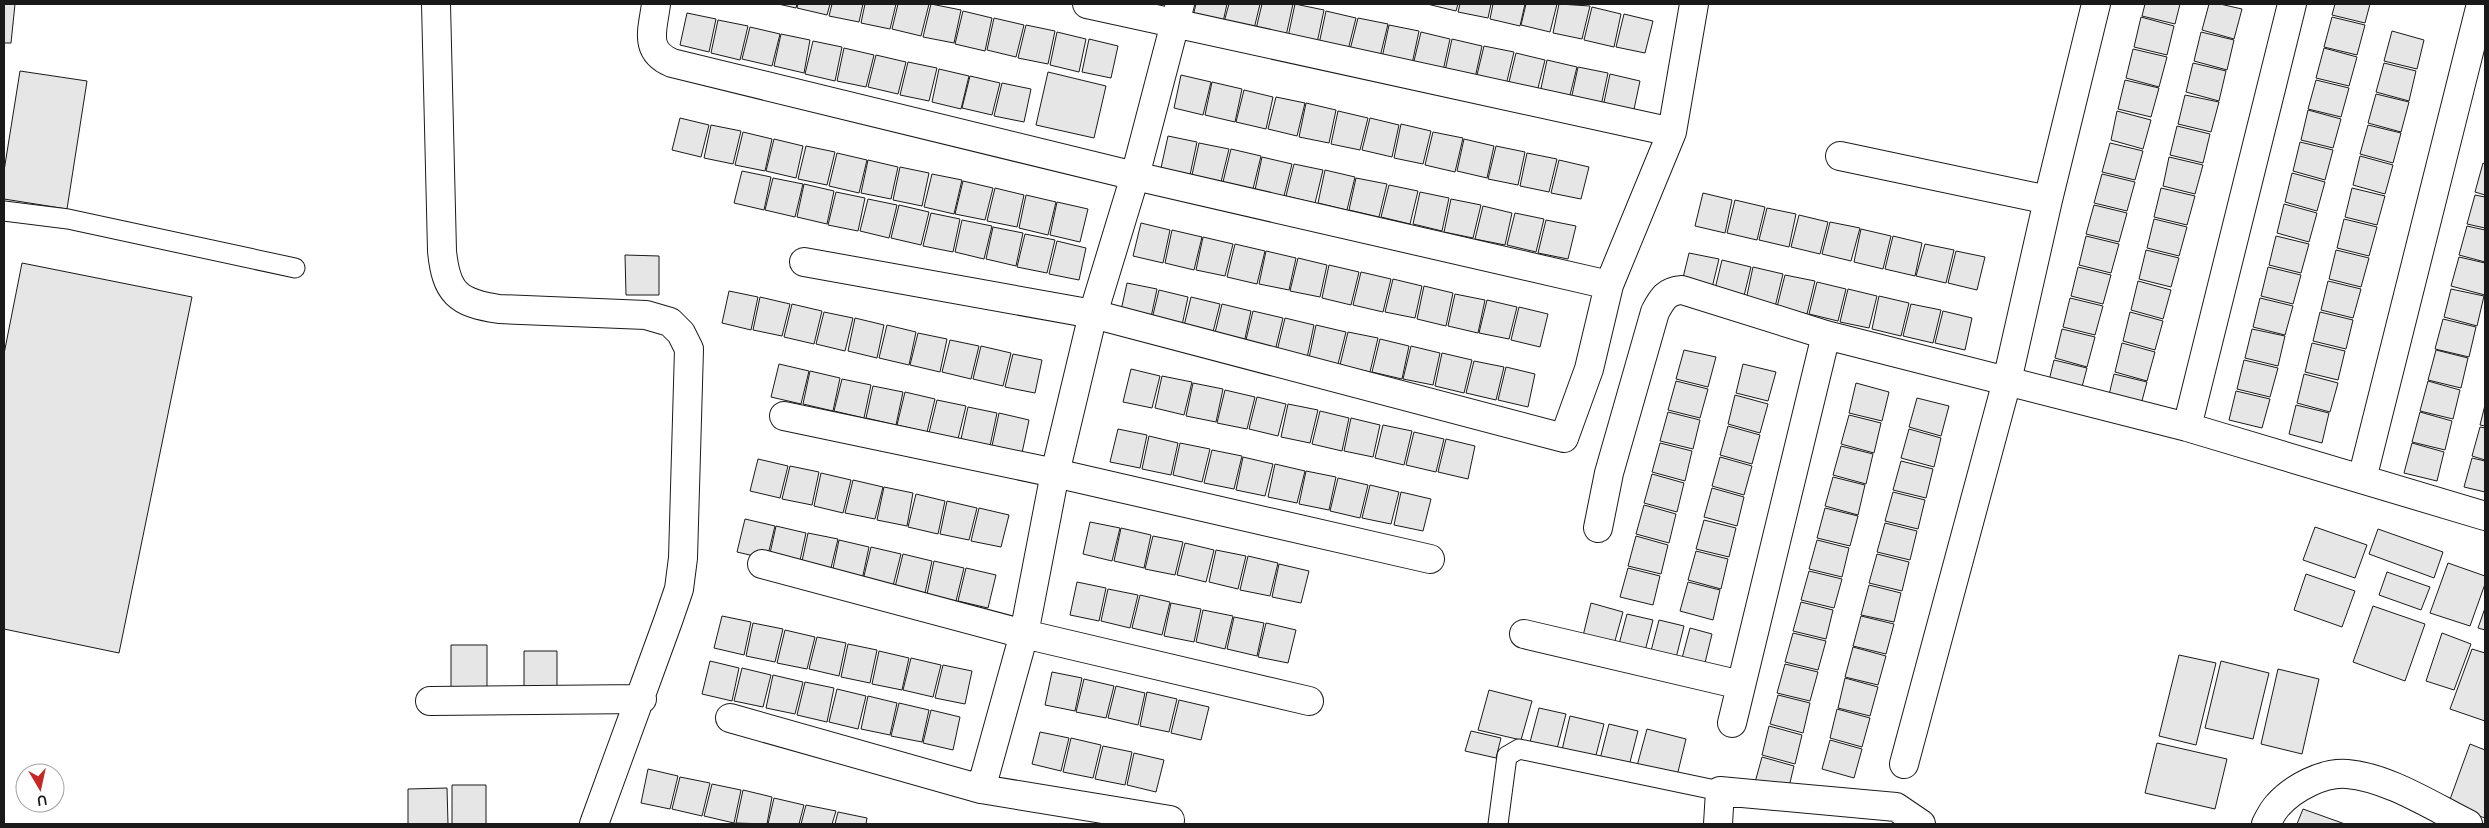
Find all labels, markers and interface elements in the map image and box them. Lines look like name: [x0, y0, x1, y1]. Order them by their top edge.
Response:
north arrow: [15, 763, 65, 813]
text: U: [36, 791, 48, 811]

